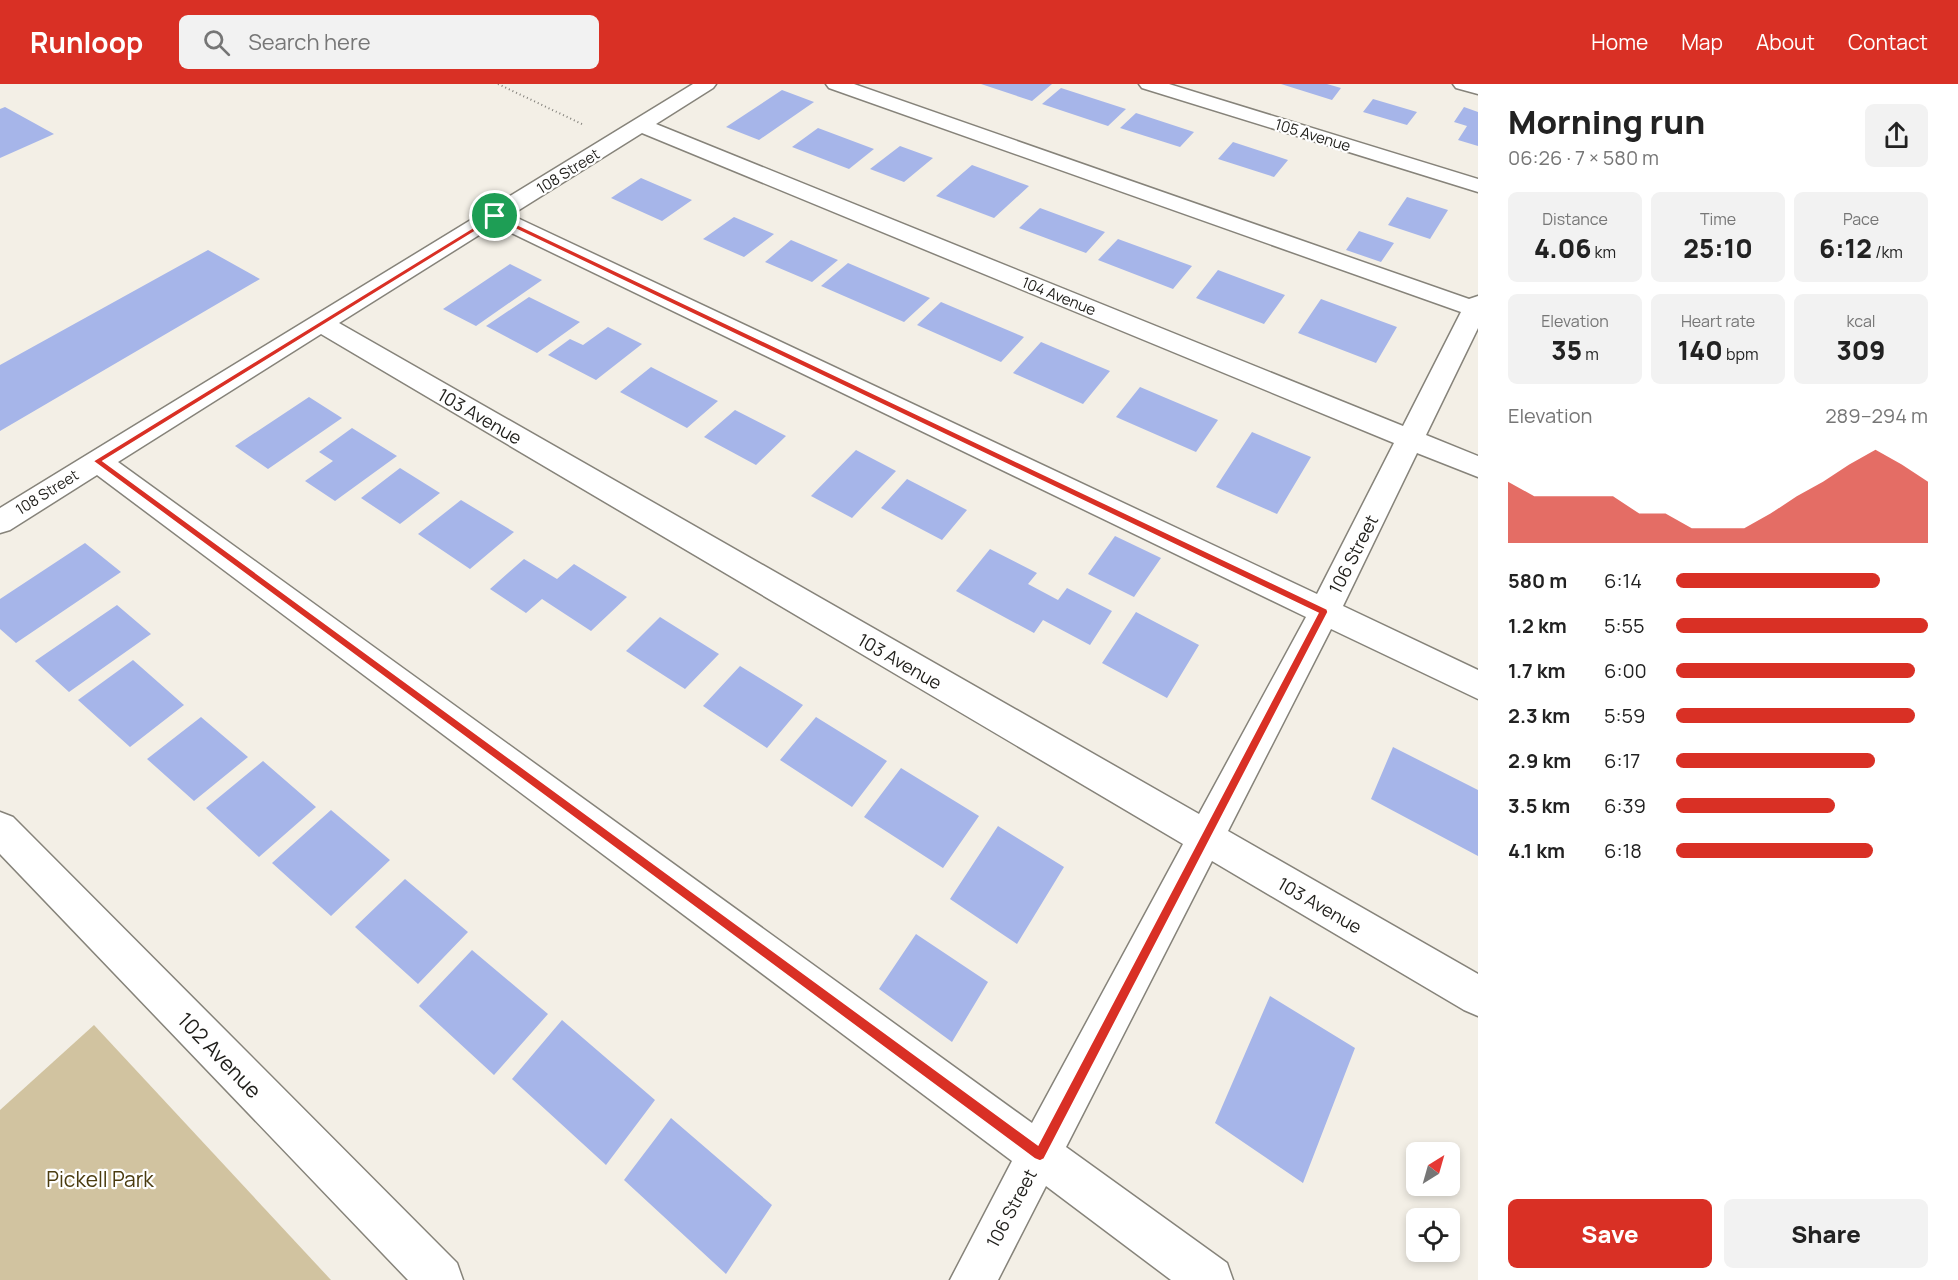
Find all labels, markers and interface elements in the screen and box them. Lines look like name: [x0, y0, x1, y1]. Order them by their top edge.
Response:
search box: [179, 15, 599, 69]
text: Runloop: [30, 23, 143, 61]
icon: search: [200, 26, 233, 59]
text: Search here: [248, 27, 371, 57]
text: Home: [1591, 28, 1648, 56]
text: Map: [1681, 28, 1723, 56]
text: About: [1756, 28, 1815, 56]
text: Contact: [1848, 28, 1928, 56]
text: Morning run: [1508, 99, 1705, 144]
button: share: [1865, 104, 1928, 167]
street label: 105 Avenue: [1273, 114, 1354, 157]
street label: 108 Street: [532, 143, 604, 199]
text: 06:26 · 7 × 580 m: [1508, 144, 1659, 171]
pin: [469, 190, 520, 241]
icon: arrive: [478, 199, 511, 232]
text: Distance: [1542, 208, 1608, 230]
text: Time: [1700, 208, 1736, 230]
text: Pace: [1843, 208, 1879, 230]
text: 4.06: [1534, 230, 1591, 266]
text: 25:10: [1683, 230, 1753, 266]
text: 6:12: [1819, 230, 1872, 266]
text: km: [1591, 241, 1616, 263]
text: /km: [1872, 241, 1903, 263]
street label: 104 Avenue: [1019, 272, 1099, 320]
text: Elevation: [1541, 310, 1609, 332]
text: Heart rate: [1681, 310, 1755, 332]
text: kcal: [1846, 310, 1876, 332]
text: 35: [1551, 332, 1582, 368]
text: 140: [1677, 332, 1723, 368]
text: 309: [1836, 332, 1886, 368]
text: m: [1582, 343, 1599, 365]
text: bpm: [1723, 343, 1759, 365]
street label: 103 Avenue: [434, 382, 526, 450]
text: Elevation: [1508, 402, 1592, 429]
text: 289–294 m: [1825, 402, 1928, 429]
street label: 108 Street: [11, 464, 83, 520]
street label: 106 Street: [1323, 510, 1383, 598]
text: 580 m: [1508, 567, 1567, 594]
text: 6:14: [1604, 567, 1642, 594]
text: 1.2 km: [1508, 612, 1567, 639]
text: 5:55: [1604, 612, 1645, 639]
street label: 103 Avenue: [854, 627, 946, 695]
text: 1.7 km: [1508, 657, 1565, 684]
text: 6:00: [1604, 657, 1647, 684]
text: 2.3 km: [1508, 702, 1570, 729]
text: 5:59: [1604, 702, 1646, 729]
text: 2.9 km: [1508, 747, 1571, 774]
text: 6:17: [1604, 747, 1640, 774]
text: 3.5 km: [1508, 792, 1570, 819]
text: 6:39: [1604, 792, 1646, 819]
text: 4.1 km: [1508, 837, 1565, 864]
text: 6:18: [1604, 837, 1642, 864]
street label: 103 Avenue: [1274, 871, 1366, 939]
street label: 102 Avenue: [172, 1006, 268, 1104]
north arrow: [1406, 1142, 1460, 1196]
map controls: [1406, 1142, 1460, 1262]
park label: Pickell Park: [46, 1165, 154, 1193]
street label: 106 Street: [980, 1165, 1042, 1251]
button: Save: [1508, 1199, 1712, 1268]
button: Share: [1724, 1199, 1928, 1268]
button: locate: [1406, 1208, 1460, 1262]

